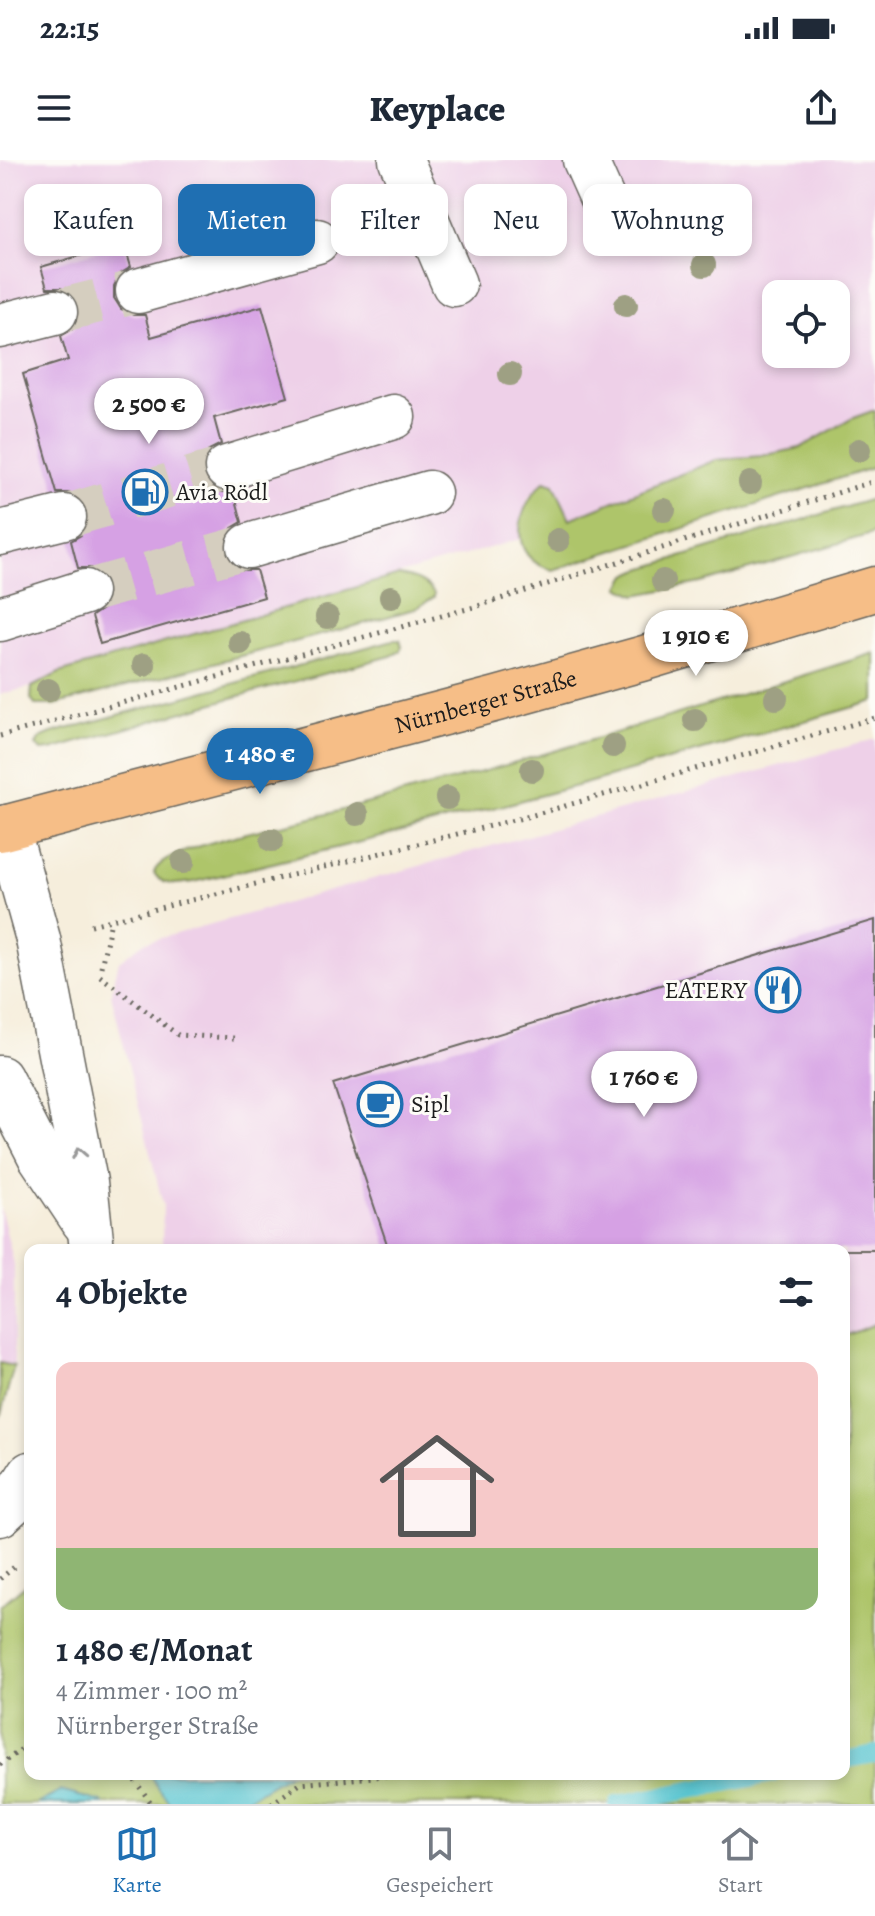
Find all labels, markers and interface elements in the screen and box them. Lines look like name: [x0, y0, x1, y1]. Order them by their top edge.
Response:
text: 22:15: [40, 8, 100, 48]
text: Keyplace: [369, 84, 506, 133]
icon: menu: [32, 86, 76, 130]
icon: share: [799, 86, 843, 130]
chip: Kaufen: [24, 184, 162, 256]
chip: Mieten: [178, 184, 315, 256]
chip: Filter: [331, 184, 448, 256]
chip: Neu: [464, 184, 567, 256]
chip: Wohnung: [583, 184, 752, 256]
map controls: [762, 280, 850, 368]
button: locate: [762, 280, 850, 368]
pin: 2 500 €: [75, 378, 223, 446]
text: 2 500 €: [112, 386, 186, 421]
fuel station icon: Avia Rödl: [121, 468, 169, 516]
place label: Avia Rödl: [175, 476, 268, 508]
pin: 1 910 €: [622, 610, 770, 678]
text: 1 910 €: [662, 618, 730, 653]
street label: Nürnberger Straße: [391, 662, 580, 741]
pin: 1 480 €: [186, 728, 334, 796]
text: 1 480 €: [224, 736, 296, 771]
restaurant icon: EATERY: [754, 966, 802, 1014]
place label: EATERY: [665, 974, 748, 1006]
pin: 1 760 €: [570, 1051, 718, 1119]
text: 1 760 €: [609, 1059, 679, 1094]
cafe icon: Sipl: [356, 1080, 404, 1128]
place label: Sipl: [411, 1088, 449, 1120]
one-way arrow: [72, 1147, 89, 1160]
text: 4 Objekte: [56, 1269, 188, 1316]
icon: filters: [774, 1270, 818, 1314]
icon: home: [365, 1414, 509, 1558]
text: 1 480 €/Monat: [56, 1626, 253, 1673]
text: 4 Zimmer · 100 m²: [56, 1673, 247, 1708]
text: Nürnberger Straße: [56, 1708, 259, 1743]
tab: Karte: [112, 1822, 162, 1900]
tab: Gespeichert: [386, 1822, 493, 1900]
tab: Start: [718, 1822, 763, 1900]

